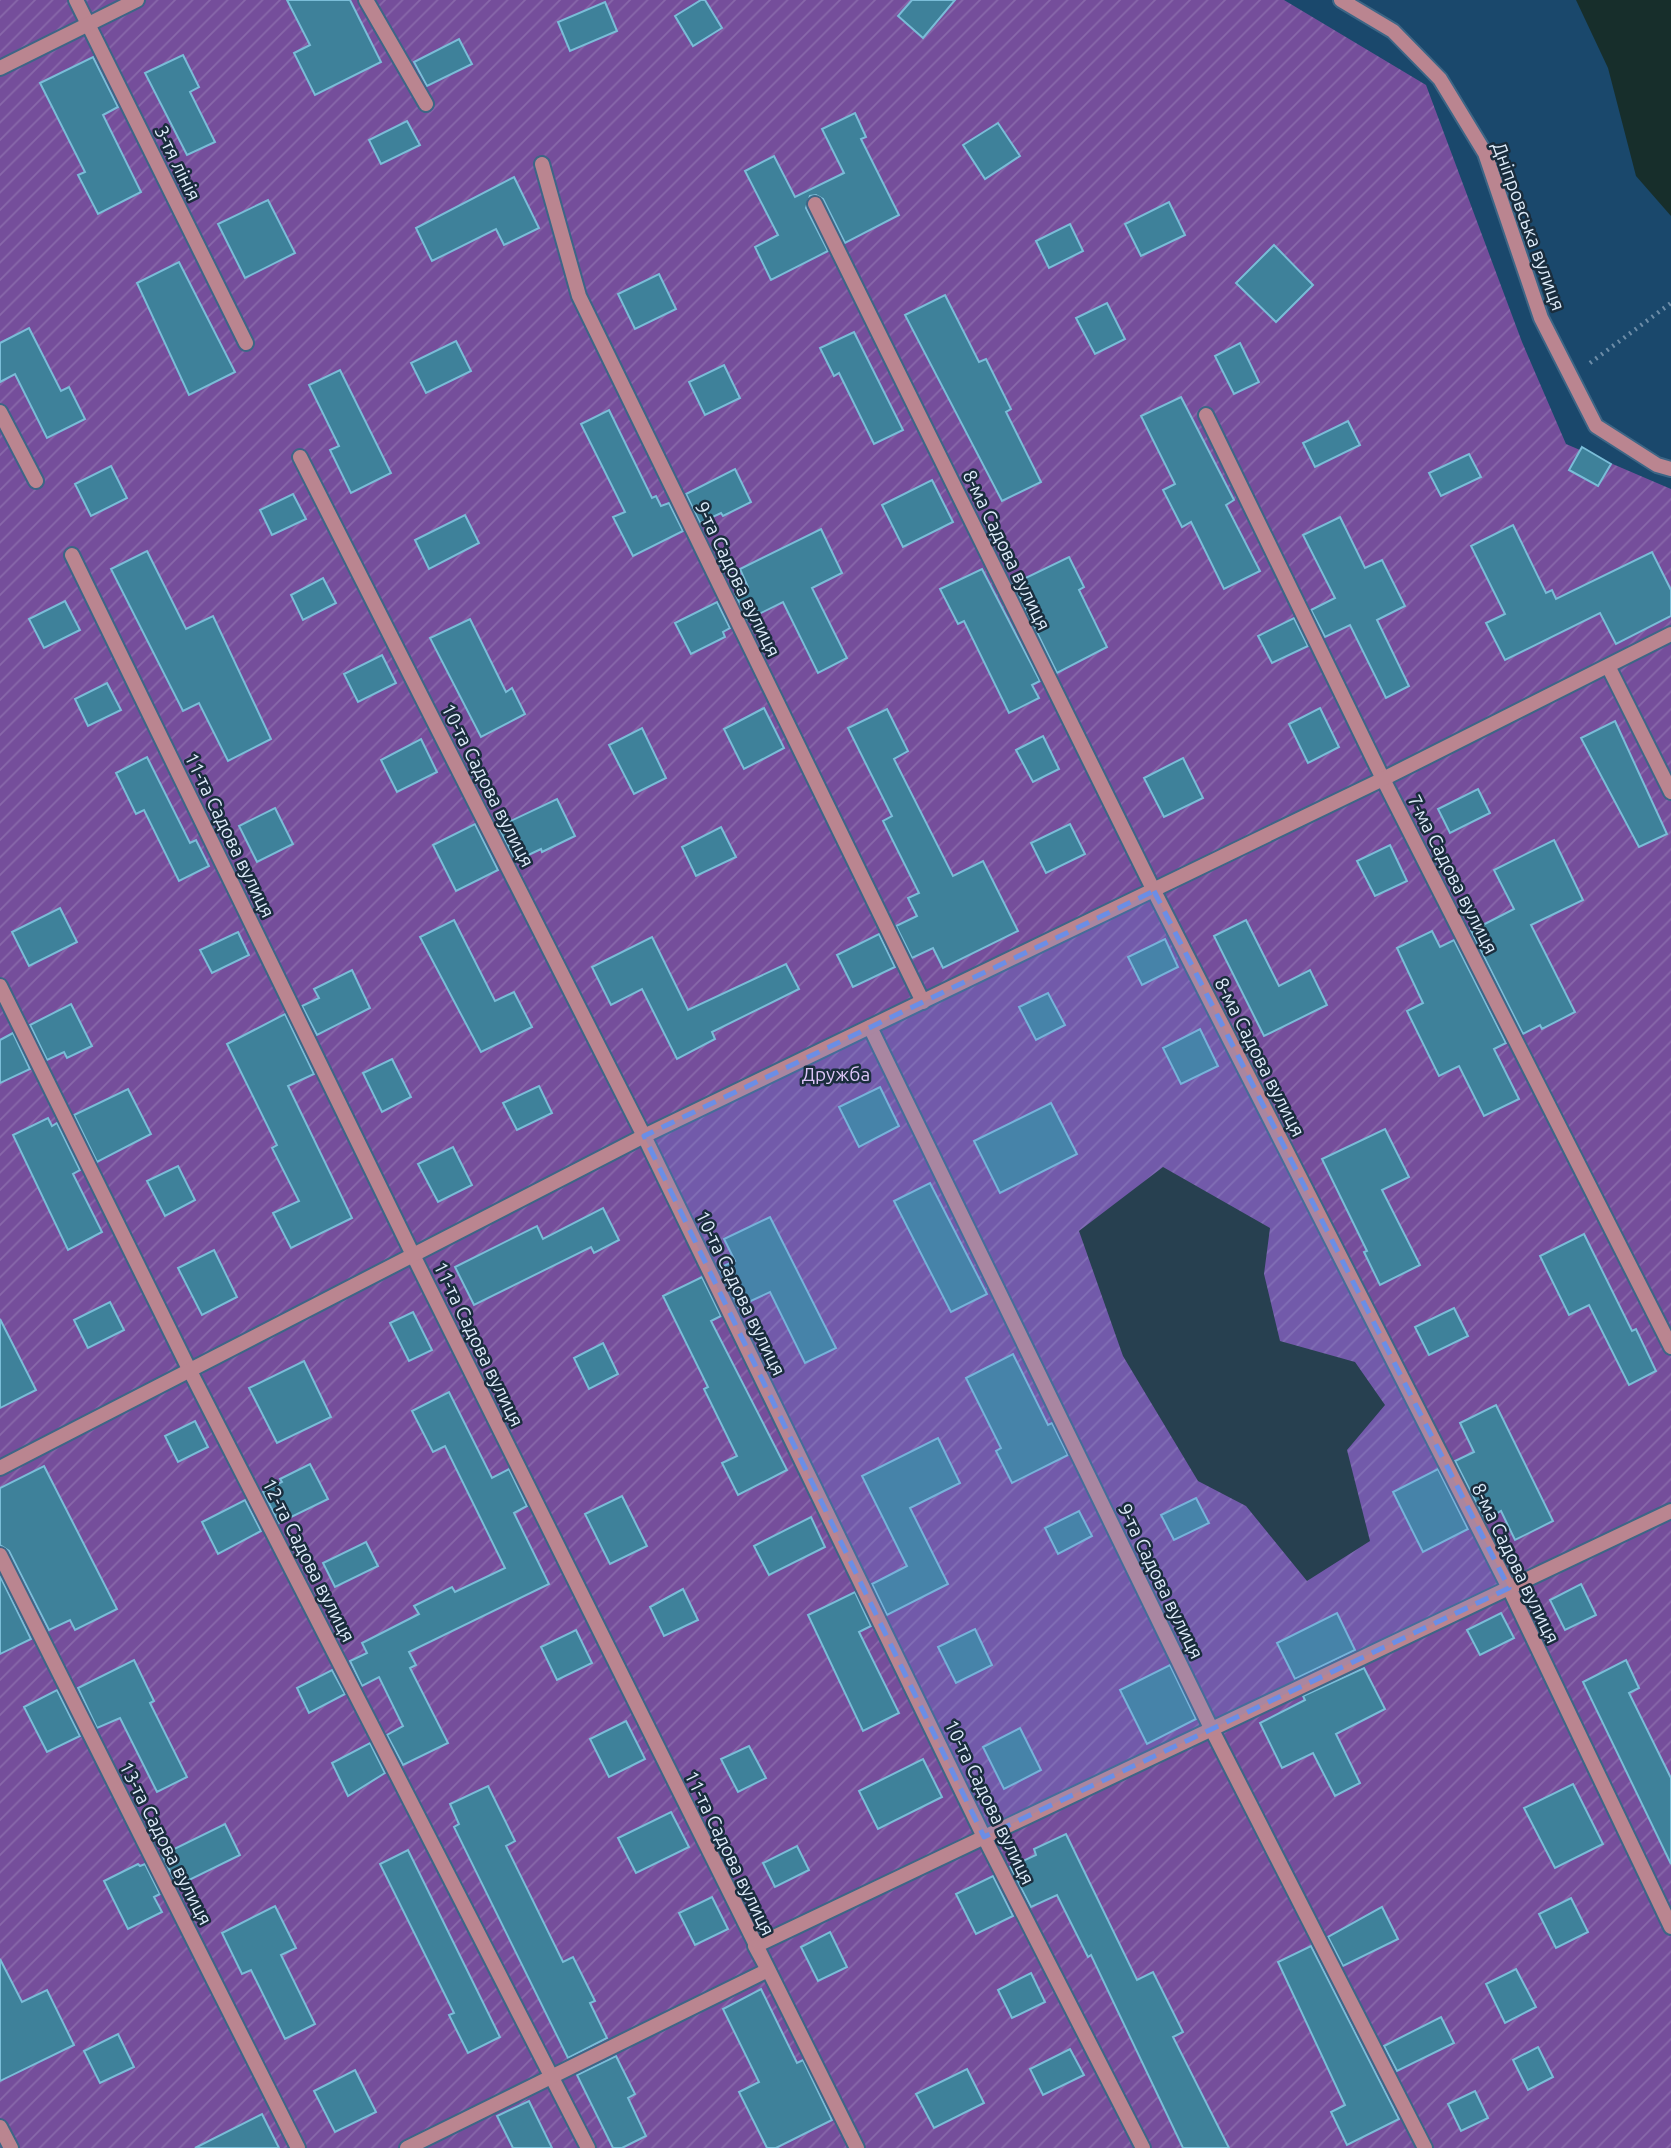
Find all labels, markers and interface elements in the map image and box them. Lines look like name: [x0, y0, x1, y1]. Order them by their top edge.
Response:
street label: 3-тя лінія: [150, 122, 206, 204]
street label: Дніпровська вулиця: [1488, 139, 1570, 313]
street label: 8-ма Садова вулиця: [959, 466, 1055, 634]
street label: 9-та Садова вулиця: [691, 498, 785, 660]
street label: 10-та Садова вулиця: [437, 699, 539, 871]
street label: 11-та Садова вулиця: [181, 749, 279, 921]
street label: 7-ма Садова вулиця: [1403, 791, 1503, 957]
street label: 8-ма Садова вулиця: [1210, 974, 1310, 1140]
park label: Дружба: [802, 1063, 870, 1085]
street label: 10-та Садова вулиця: [692, 1207, 790, 1379]
street label: 11-та Садова вулиця: [430, 1258, 528, 1430]
street label: 12-та Садова вулиця: [258, 1474, 360, 1646]
street label: 8-ма Садова вулиця: [1468, 1479, 1564, 1647]
street label: 9-та Садова вулиця: [1114, 1500, 1208, 1662]
street label: 10-та Садова вулиця: [941, 1716, 1039, 1888]
street label: 13-та Садова вулиця: [115, 1757, 217, 1929]
street label: 11-та Садова вулиця: [681, 1767, 779, 1939]

